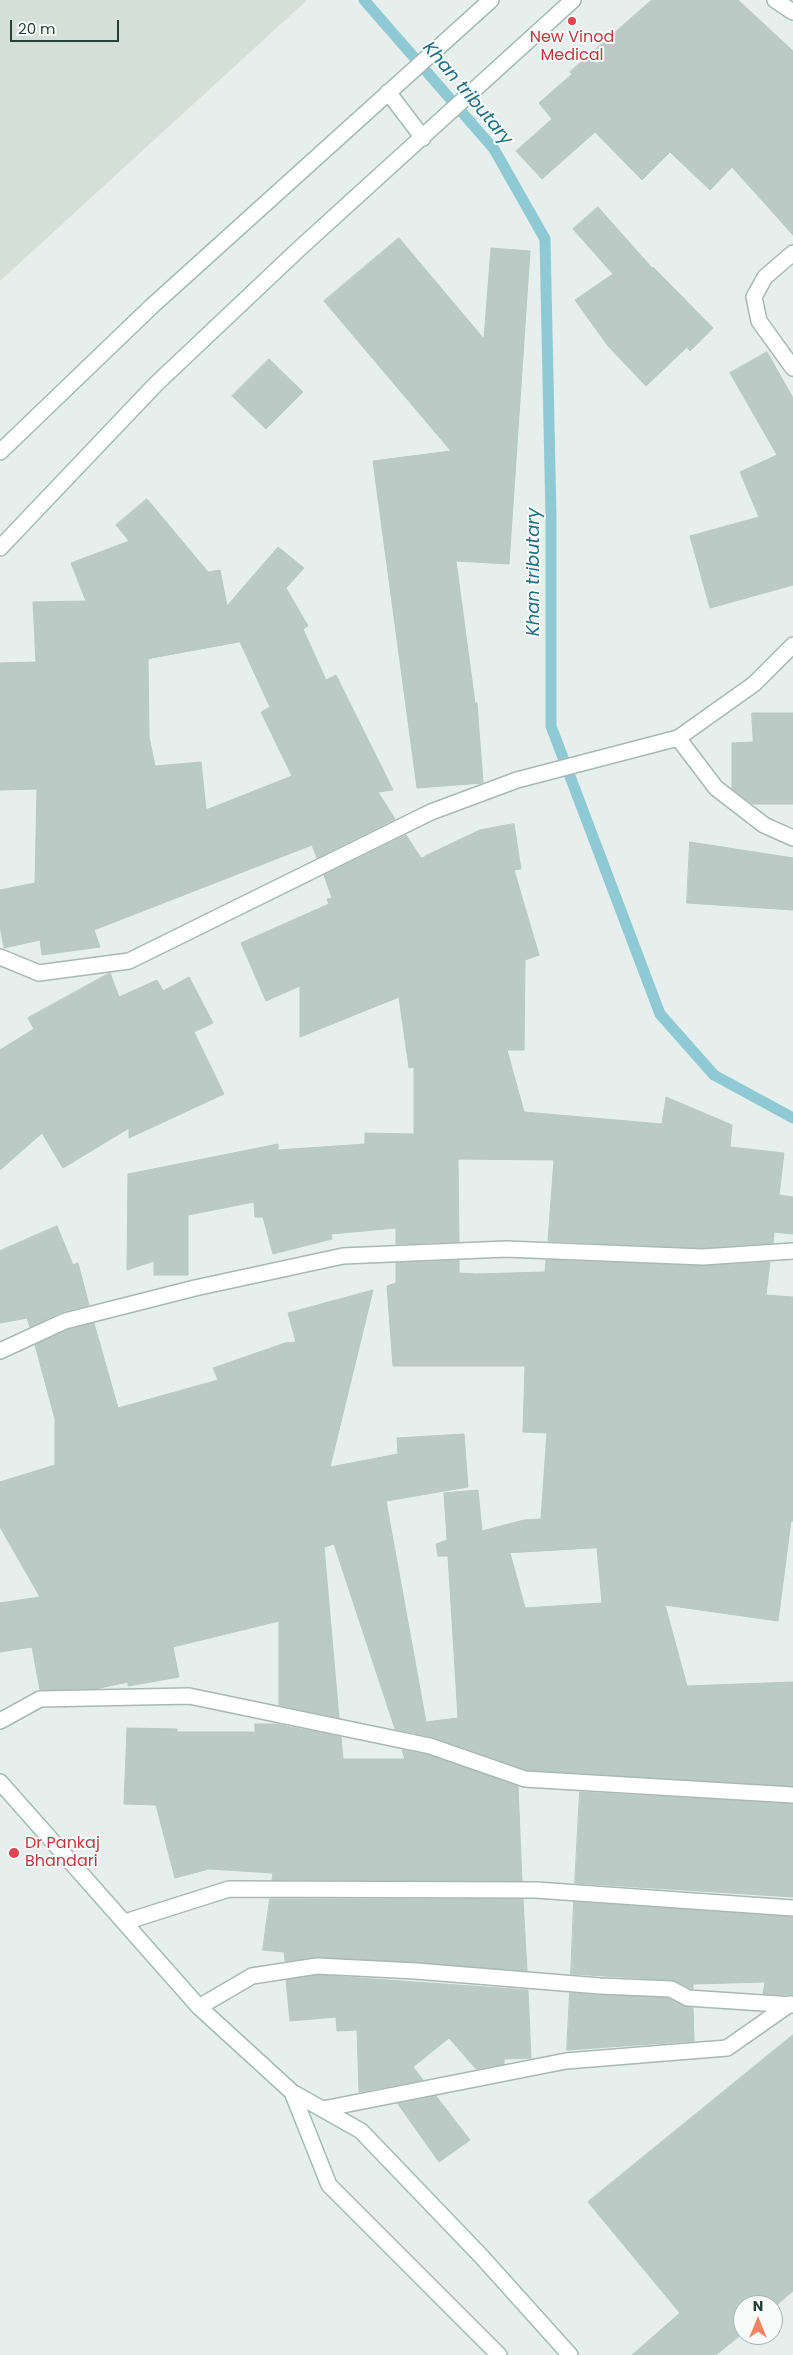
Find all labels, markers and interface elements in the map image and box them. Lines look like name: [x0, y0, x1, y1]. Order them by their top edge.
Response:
scale bar: [12, 10, 121, 42]
marker: New Vinod Medical: [566, 15, 578, 27]
text: 20 m: [18, 18, 56, 39]
place label: New Vinod Medical: [530, 28, 614, 66]
water label: Khan tributary: [417, 38, 517, 150]
water label: Khan tributary: [523, 508, 545, 636]
place label: Dr Pankaj Bhandari: [25, 1834, 100, 1872]
marker: Dr Pankaj Bhandari: [7, 1846, 21, 1860]
north arrow: [733, 2295, 783, 2345]
text: N: [753, 2296, 763, 2316]

